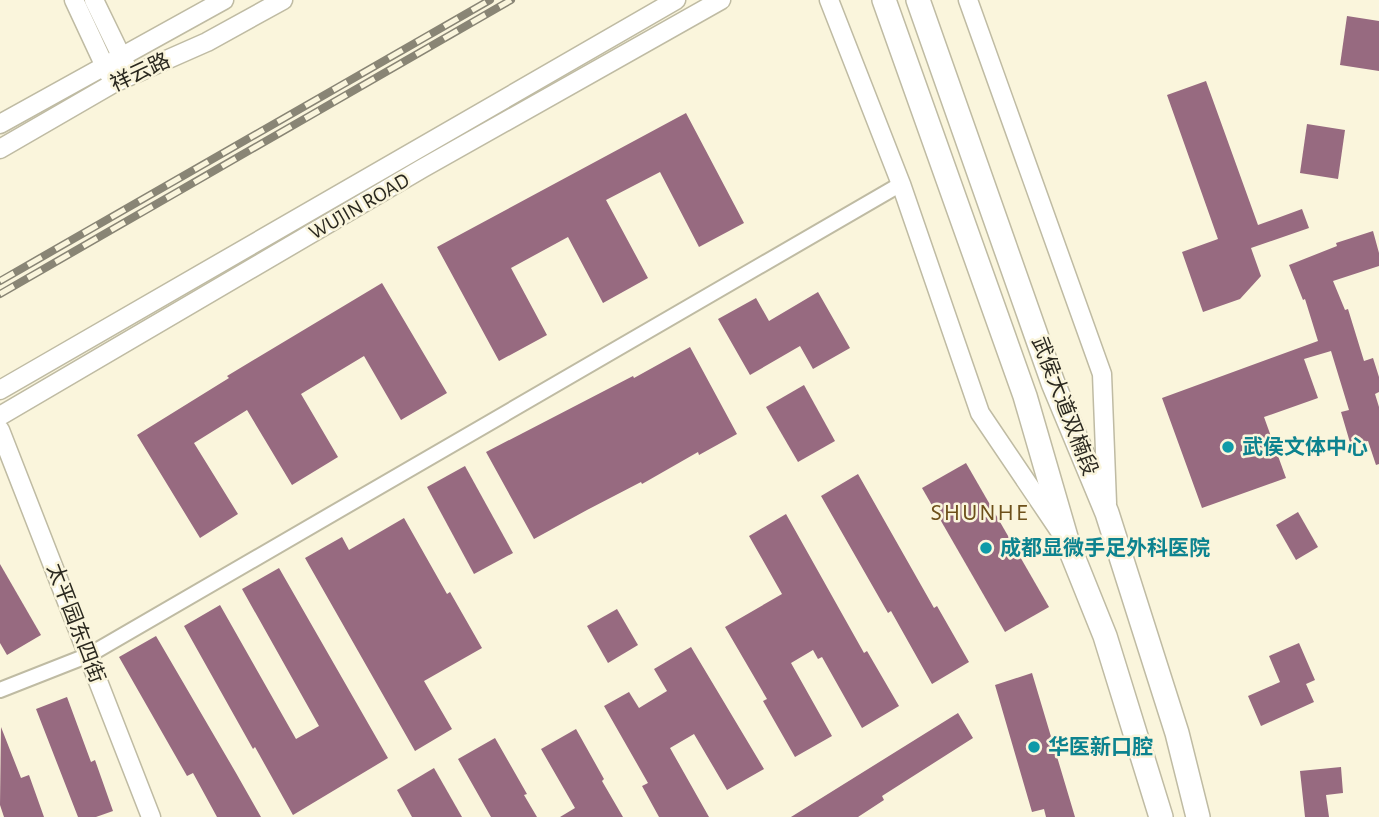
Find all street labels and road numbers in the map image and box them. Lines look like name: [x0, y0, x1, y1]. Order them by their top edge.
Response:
street label: 祥云路: [107, 49, 173, 95]
street label: WUJIN ROAD: [305, 169, 413, 244]
street label: 武侯大道双楠段: [1028, 333, 1102, 479]
street label: 太平园东四街: [43, 560, 109, 686]

